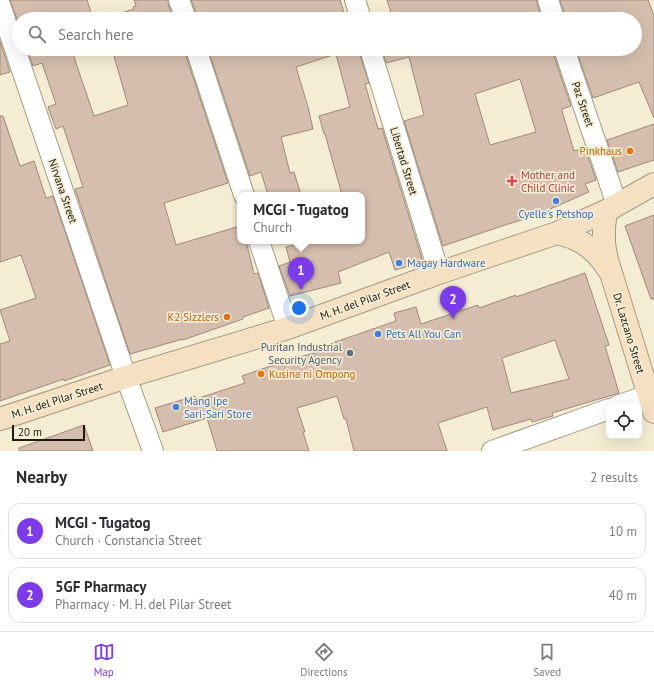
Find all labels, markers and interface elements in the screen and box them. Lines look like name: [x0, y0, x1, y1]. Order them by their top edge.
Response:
search box: [12, 12, 642, 56]
icon: search: [26, 23, 48, 45]
text: Search here: [58, 25, 134, 44]
street label: Paz Street: [569, 80, 597, 129]
street label: Libertad Street: [387, 125, 421, 197]
place label: Pinkhaus: [580, 144, 622, 158]
marker: Pinkhaus: [625, 146, 635, 156]
street label: Nirvana Street: [45, 157, 81, 225]
place label: Mother and Child Clinic: [521, 168, 575, 195]
marker: Mother and Child Clinic: [506, 175, 518, 187]
popup: [237, 192, 365, 244]
marker: Cyelle's Petshop: [551, 196, 561, 206]
text: MCGI - Tugatog: [253, 200, 349, 219]
place label: Cyelle's Petshop: [518, 207, 594, 221]
text: Church: [253, 219, 292, 236]
place label: Magay Hardware: [407, 256, 486, 270]
pin: 1: [288, 257, 314, 290]
marker: Magay Hardware: [394, 258, 404, 268]
street label: M. H. del Pilar Street: [318, 277, 412, 323]
pin: 2: [440, 286, 466, 319]
street label: Dr. Lazcano Street: [610, 291, 648, 375]
your location: [289, 298, 309, 318]
place label: K2 Sizzlers: [168, 310, 219, 324]
marker: K2 Sizzlers: [222, 312, 232, 322]
place label: Pets All You Can: [386, 327, 461, 341]
marker: Pets All You Can: [373, 329, 383, 339]
place label: Puritan Industrial Security Agency: [261, 340, 343, 367]
marker: Puritan Industrial Security Agency: [345, 348, 355, 358]
place label: Kusina ni Ompong: [269, 367, 356, 381]
marker: Kusina ni Ompong: [256, 369, 266, 379]
street label: M. H. del Pilar Street: [10, 379, 105, 421]
place label: Mang Ipe Sari-Sari Store: [184, 394, 252, 421]
marker: Mang Ipe Sari-Sari Store: [171, 402, 181, 412]
map controls: [606, 403, 642, 439]
button: locate: [606, 403, 642, 439]
scale bar: [12, 423, 85, 442]
text: 20 m: [18, 425, 42, 439]
text: Nearby: [16, 466, 67, 488]
text: 2 results: [590, 469, 638, 486]
text: MCGI - Tugatog: [55, 513, 151, 532]
text: 1: [26, 523, 34, 540]
text: 10 m: [609, 523, 637, 540]
text: Church · Constancia Street: [55, 532, 201, 549]
text: 5GF Pharmacy: [55, 577, 146, 596]
text: 2: [26, 587, 34, 604]
text: 40 m: [609, 587, 637, 604]
text: Pharmacy · M. H. del Pilar Street: [55, 596, 231, 613]
tab: Map: [93, 641, 115, 679]
tab: Directions: [300, 641, 348, 679]
tab: Saved: [533, 641, 561, 679]

